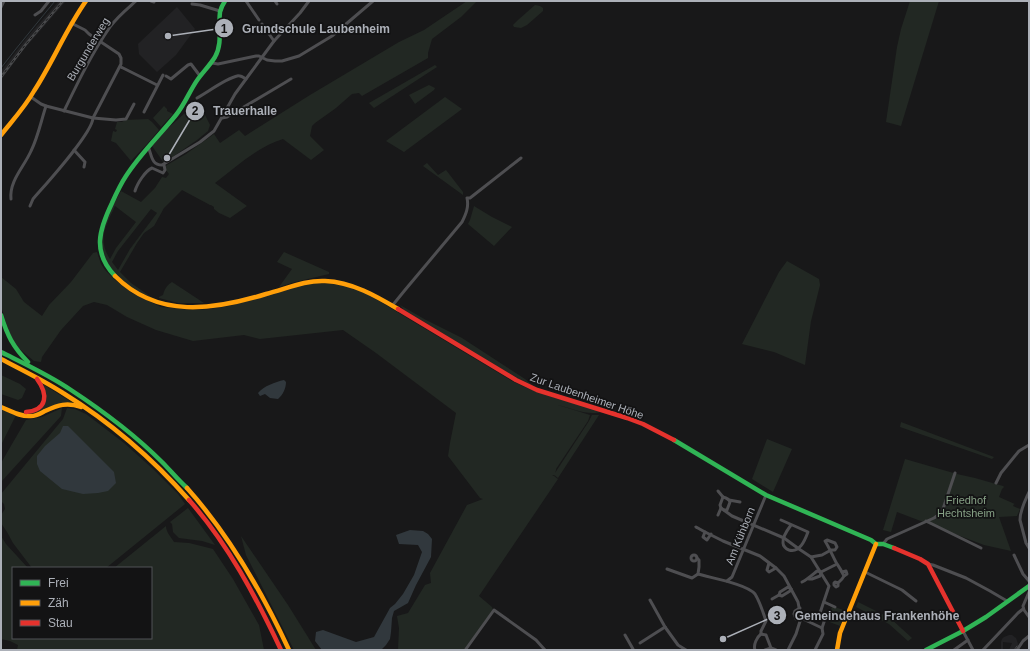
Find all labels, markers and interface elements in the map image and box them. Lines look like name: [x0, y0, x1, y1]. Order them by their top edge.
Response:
street label: Burgunderweg: [64, 15, 112, 83]
callout: Grundschule Laubenheim: [214, 16, 398, 40]
text: 1: [221, 22, 228, 36]
text: Grundschule Laubenheim: [242, 22, 390, 36]
callout: Trauerhalle: [185, 99, 285, 123]
text: 2: [192, 104, 199, 118]
text: Trauerhalle: [213, 104, 277, 118]
street label: Zur Laubenheimer Höhe: [529, 371, 645, 421]
park label: Friedhof Hechtsheim: [937, 494, 995, 519]
street label: Am Kühborn: [723, 505, 757, 567]
legend: [12, 567, 152, 639]
text: Frei: [48, 576, 69, 590]
text: Zäh: [48, 596, 69, 610]
callout: Gemeindehaus Frankenhöhe: [767, 603, 968, 627]
text: 3: [774, 609, 781, 623]
text: Gemeindehaus Frankenhöhe: [795, 609, 960, 623]
text: Stau: [48, 616, 73, 630]

